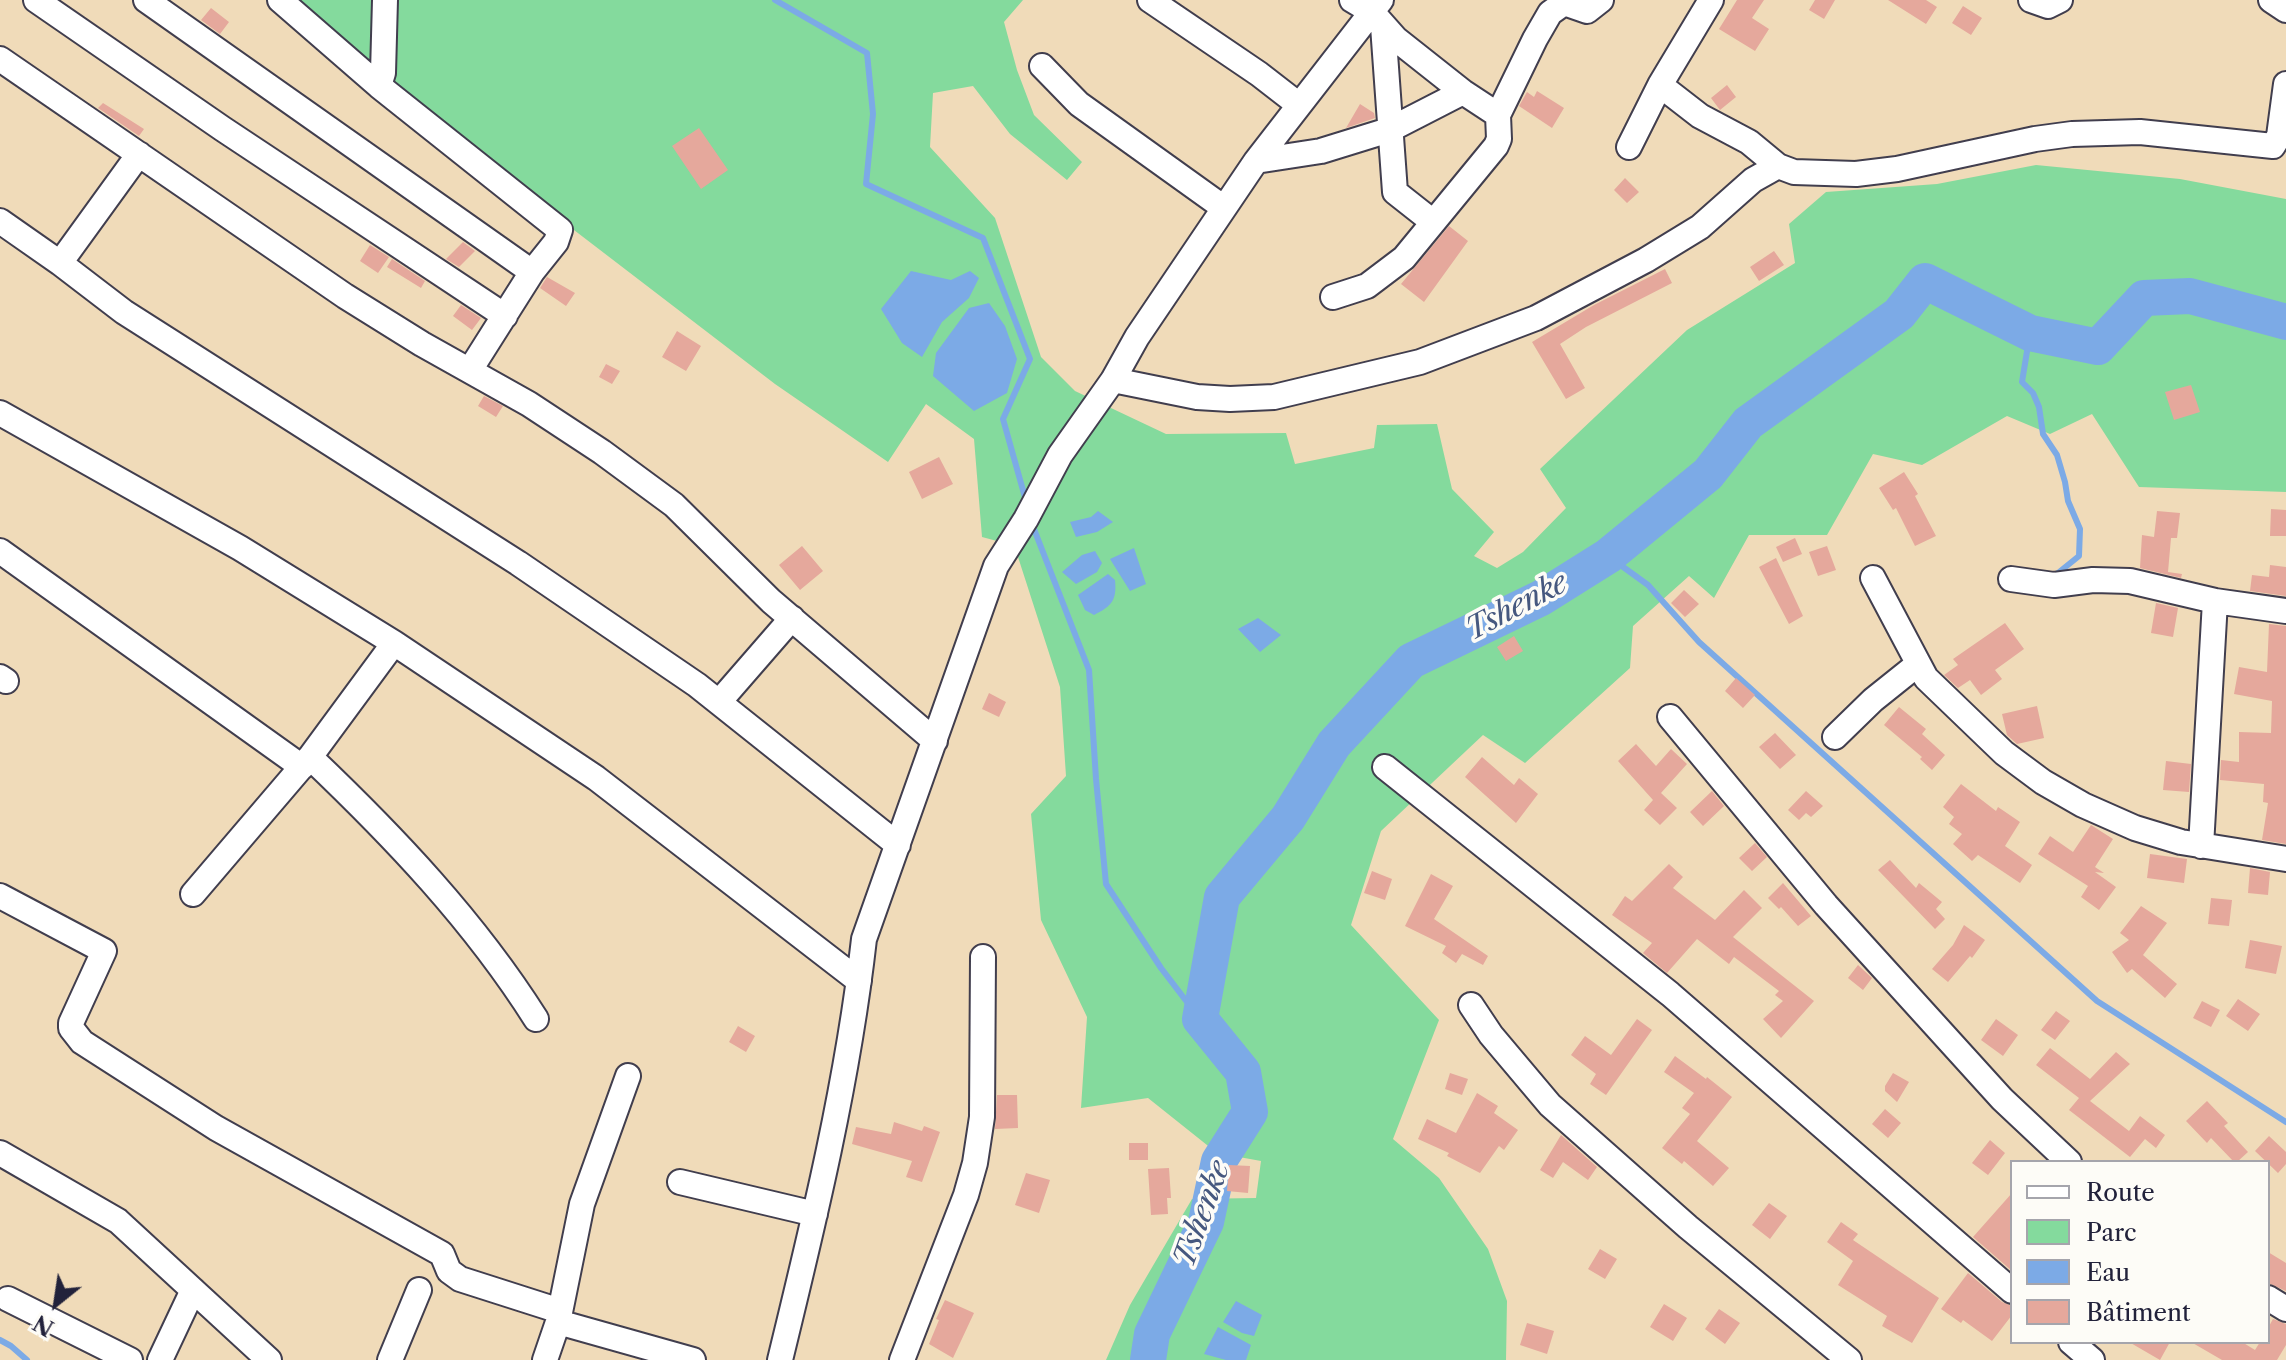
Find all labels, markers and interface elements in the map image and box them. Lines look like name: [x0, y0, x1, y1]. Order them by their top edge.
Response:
water label: Tshenke: [1460, 565, 1574, 649]
water label: Tshenke: [1167, 1156, 1239, 1272]
legend: [2010, 1160, 2270, 1344]
text: Route: [2086, 1178, 2155, 1207]
text: Parc: [2086, 1218, 2137, 1247]
text: Eau: [2086, 1258, 2130, 1287]
north arrow: [16, 1264, 96, 1344]
text: Bâtiment: [2086, 1298, 2191, 1327]
text: N: [29, 1309, 59, 1342]

